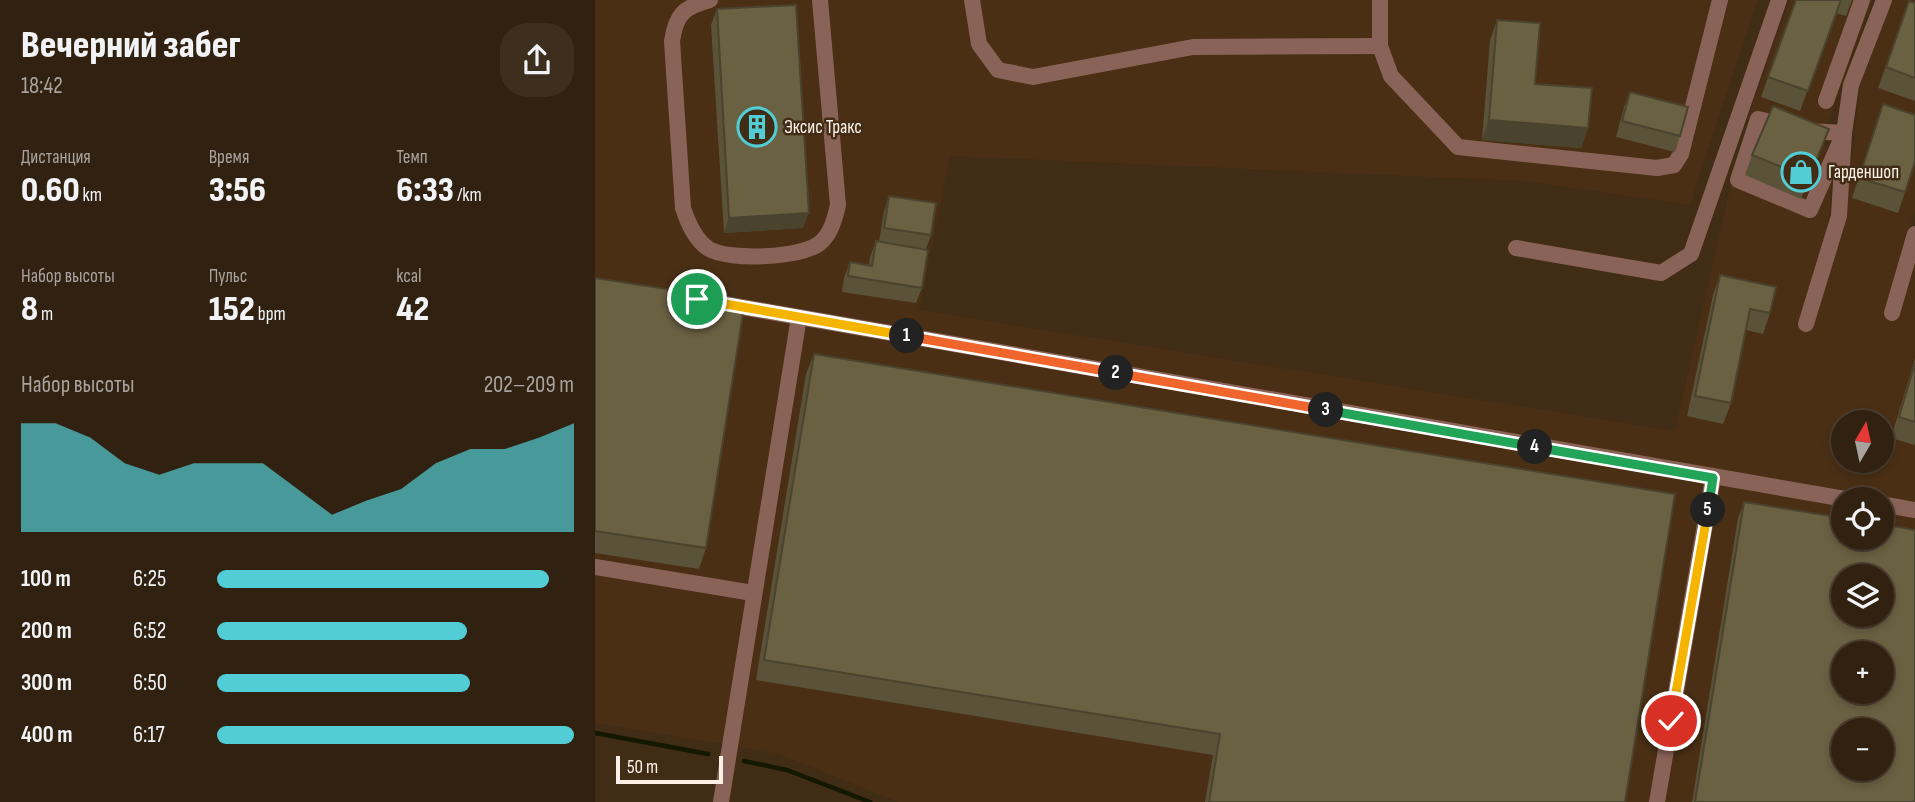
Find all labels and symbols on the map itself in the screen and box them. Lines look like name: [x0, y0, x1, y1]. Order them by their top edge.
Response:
building icon: Эксис Тракс: [736, 106, 778, 148]
place label: Эксис Тракс: [784, 116, 862, 139]
shop icon: Гарденшоп: [1780, 151, 1822, 193]
place label: Гарденшоп: [1828, 161, 1899, 184]
pin: [667, 269, 727, 329]
pin: 1: [889, 318, 925, 354]
pin: 2: [1099, 356, 1133, 390]
pin: 3: [1309, 392, 1343, 428]
north arrow: [1831, 410, 1893, 472]
pin: 4: [1517, 430, 1553, 464]
pin: 5: [1691, 492, 1725, 528]
pin: [1641, 691, 1701, 751]
scale bar: [616, 753, 723, 785]

